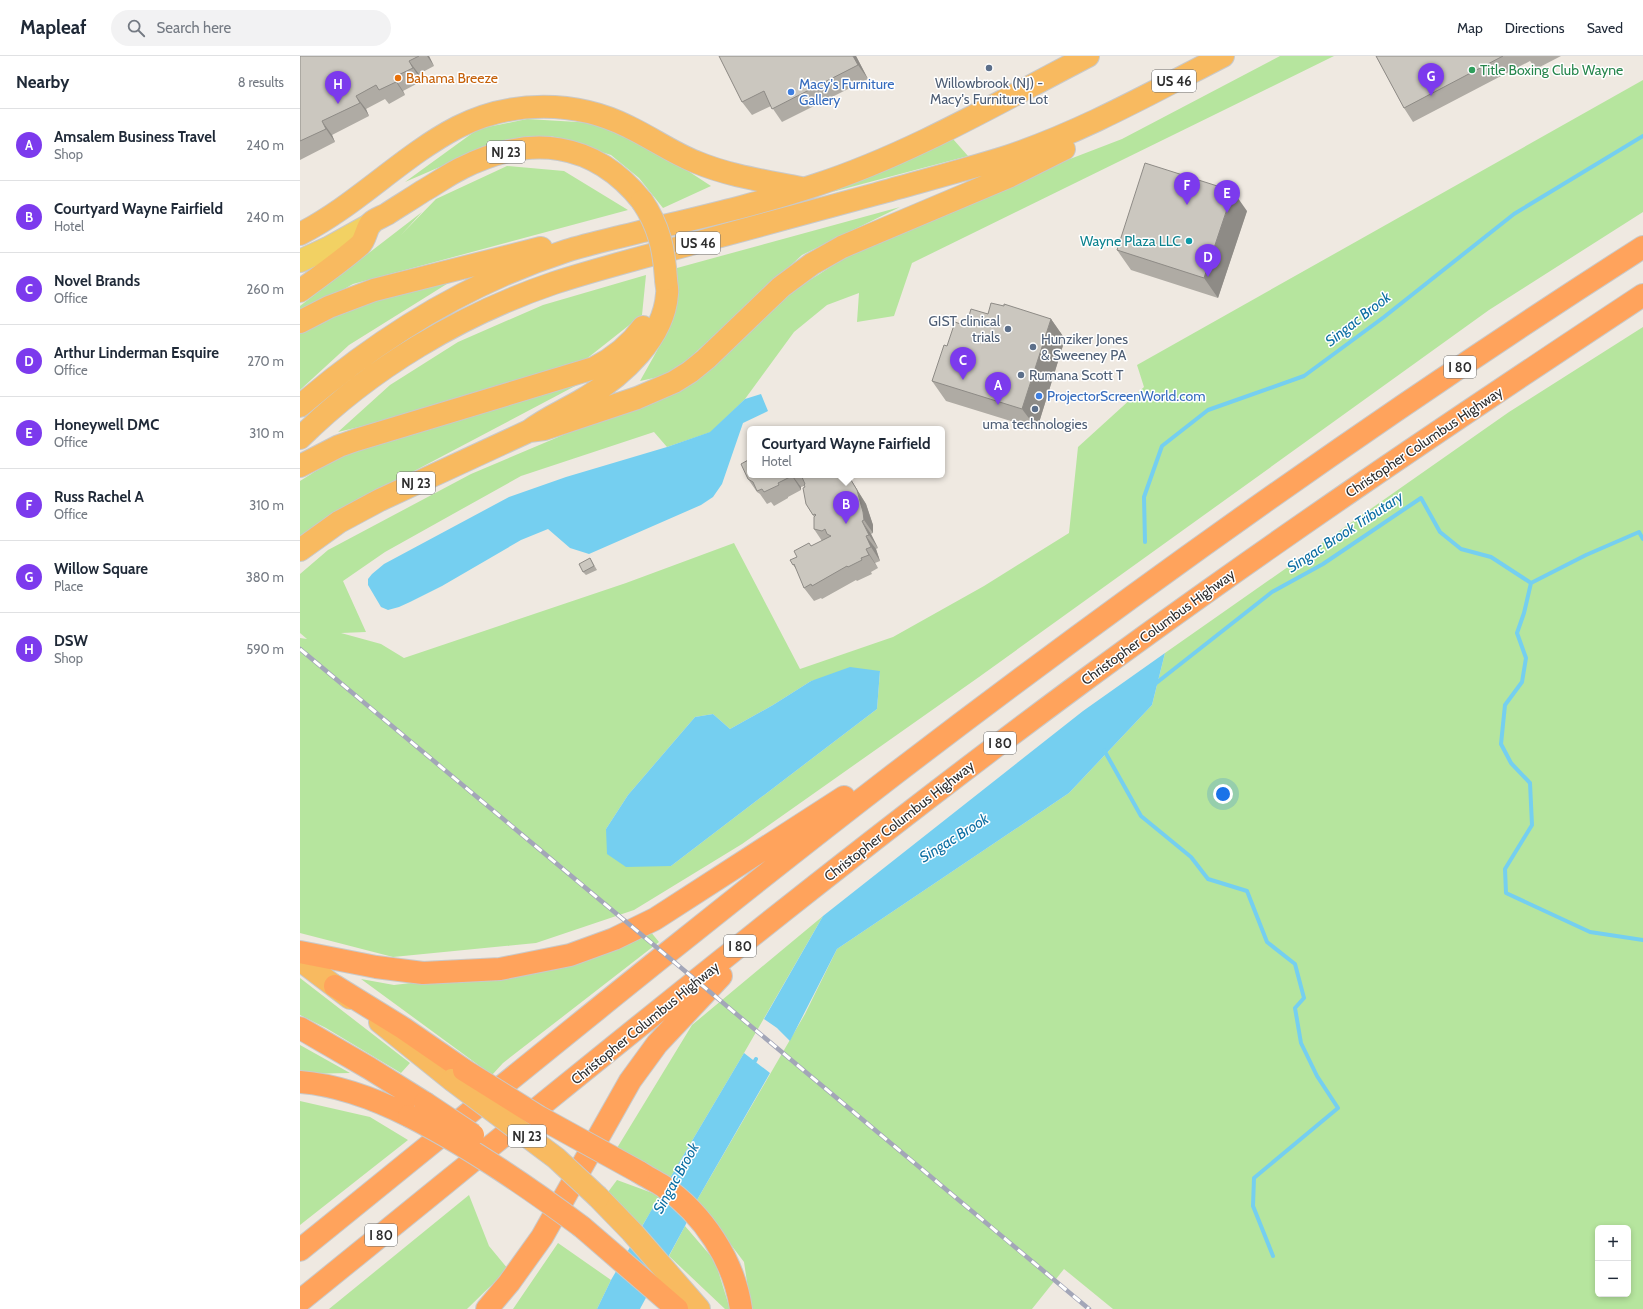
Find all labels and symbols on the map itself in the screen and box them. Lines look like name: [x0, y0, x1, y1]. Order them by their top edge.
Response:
place label: Title Boxing Club Wayne: [1480, 61, 1623, 79]
marker: Willowbrook (NJ) - Macy's Furniture Lot: [984, 63, 994, 73]
pin: G: [1418, 63, 1444, 96]
marker: Title Boxing Club Wayne: [1467, 65, 1477, 75]
place label: Bahama Breeze: [406, 69, 498, 87]
road number: US 46: [1152, 70, 1196, 92]
pin: H: [325, 71, 351, 104]
marker: Bahama Breeze: [393, 73, 403, 83]
place label: Willowbrook (NJ) - Macy's Furniture Lot: [930, 74, 1048, 108]
place label: Macy's Furniture Gallery: [799, 75, 894, 109]
marker: Macy's Furniture Gallery: [786, 87, 796, 97]
road number: NJ 23: [487, 141, 525, 163]
pin: F: [1174, 172, 1200, 205]
pin: E: [1214, 180, 1240, 213]
road number: US 46: [676, 232, 720, 254]
place label: Wayne Plaza LLC: [1080, 232, 1181, 250]
marker: Wayne Plaza LLC: [1184, 236, 1194, 246]
pin: D: [1195, 244, 1221, 277]
water label: Singac Brook: [1322, 288, 1395, 350]
place label: GIST clinical trials: [928, 312, 1001, 346]
marker: GIST clinical trials: [1003, 324, 1013, 334]
place label: Hunziker Jones & Sweeney PA: [1041, 330, 1128, 364]
marker: Hunziker Jones & Sweeney PA: [1028, 342, 1038, 352]
pin: C: [950, 347, 976, 380]
road number: I 80: [1444, 356, 1476, 378]
place label: Rumana Scott T: [1029, 366, 1124, 384]
marker: Rumana Scott T: [1016, 370, 1026, 380]
pin: A: [985, 372, 1011, 405]
street label: Christopher Columbus Highway: [1342, 383, 1506, 501]
place label: ProjectorScreenWorld.com: [1047, 387, 1205, 405]
marker: ProjectorScreenWorld.com: [1034, 391, 1044, 401]
marker: uma technologies: [1030, 404, 1040, 414]
place label: uma technologies: [983, 415, 1088, 433]
road number: NJ 23: [397, 472, 435, 494]
water label: Singac Brook Tributary: [1284, 487, 1407, 576]
pin: B: [833, 491, 859, 524]
street label: Christopher Columbus Highway: [1078, 565, 1238, 689]
road number: I 80: [984, 732, 1016, 754]
street label: Christopher Columbus Highway: [820, 757, 978, 885]
your location: [1213, 784, 1233, 804]
water label: Singac Brook: [916, 809, 992, 866]
road number: I 80: [724, 935, 756, 957]
street label: Christopher Columbus Highway: [567, 958, 723, 1088]
road number: NJ 23: [508, 1125, 546, 1147]
water label: Singac Brook: [649, 1139, 703, 1216]
road number: I 80: [365, 1224, 397, 1246]

